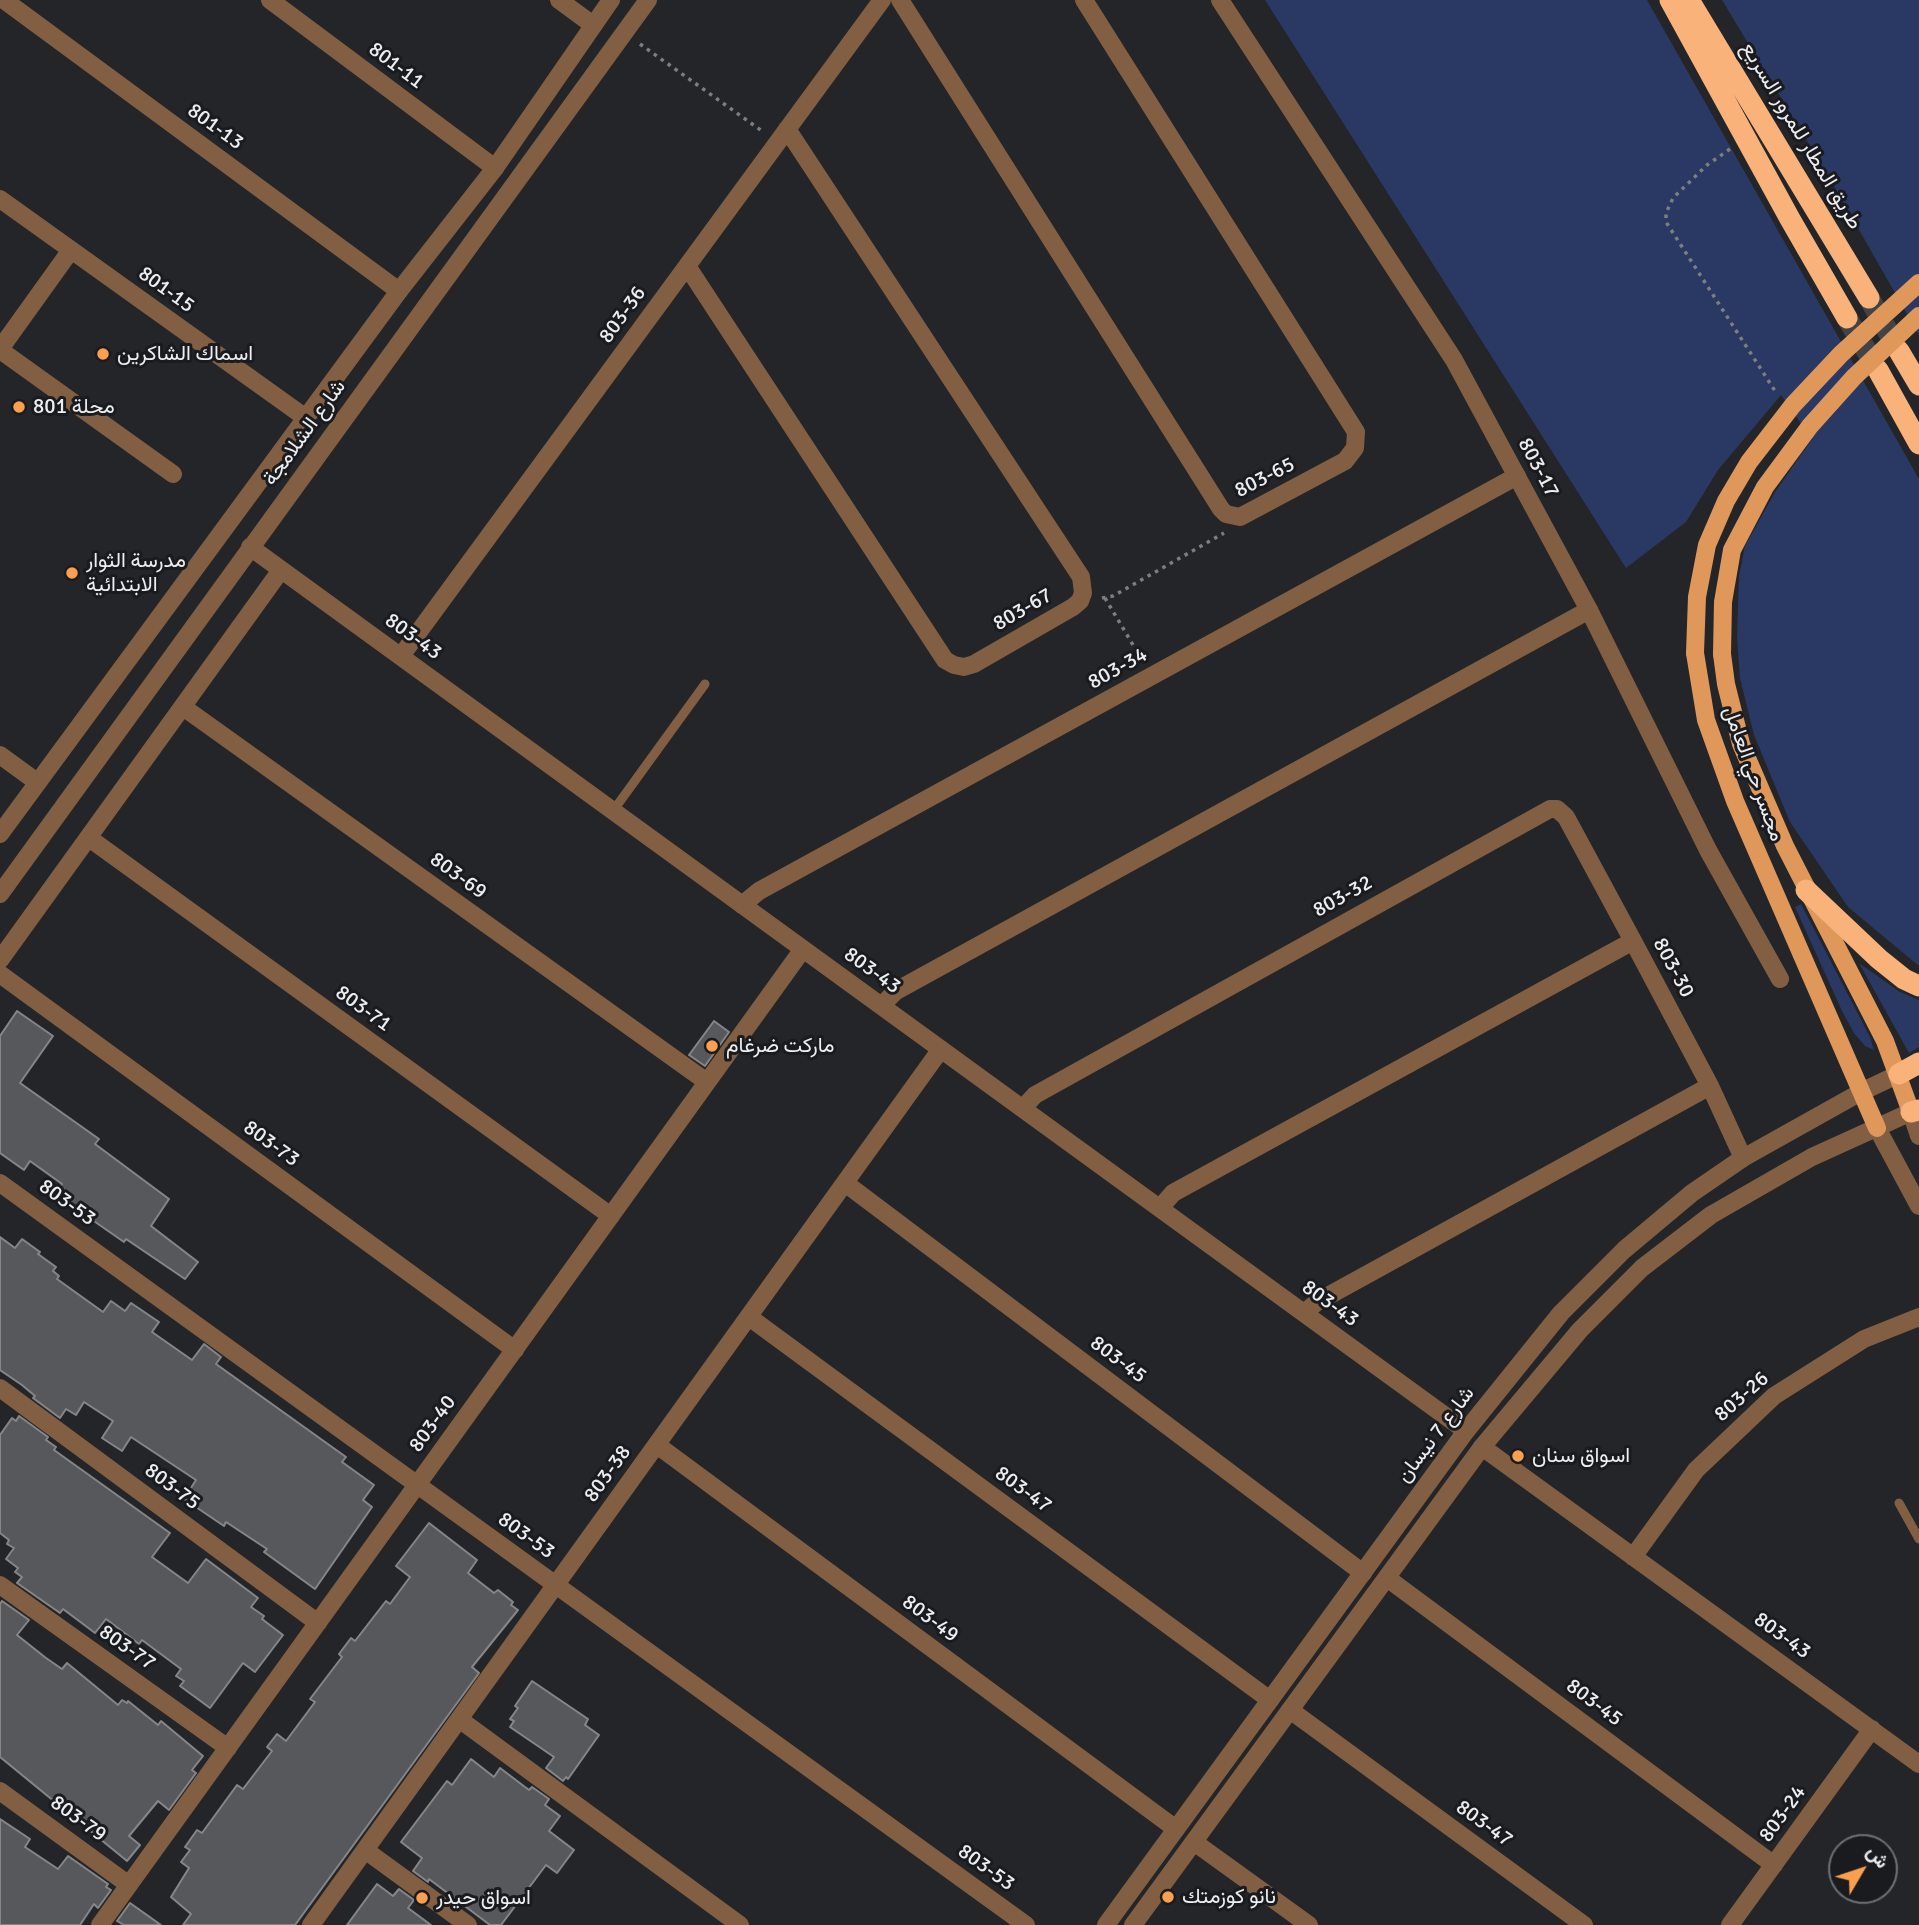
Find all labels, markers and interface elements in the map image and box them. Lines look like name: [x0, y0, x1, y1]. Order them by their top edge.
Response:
street label: 801-11: [363, 37, 429, 95]
street label: طريق المطار للمرور السريع: [1735, 38, 1867, 234]
street label: 801-13: [182, 98, 248, 156]
street label: 801-15: [133, 261, 199, 319]
street label: 803-36: [594, 282, 652, 348]
place label: اسماك الشاكرين: [117, 341, 253, 367]
marker: اسماك الشاكرين: [95, 346, 111, 362]
street label: شارع الشلامجة: [258, 375, 352, 491]
place label: محلة 801: [33, 394, 115, 420]
marker: محلة 801: [11, 399, 27, 415]
street label: 803-17: [1512, 434, 1564, 502]
street label: 803-65: [1231, 452, 1299, 504]
place label: مدرسة الثوار الابتدائية: [86, 548, 186, 598]
marker: مدرسة الثوار الابتدائية: [64, 565, 80, 581]
street label: 803-67: [989, 583, 1057, 637]
street label: 803-43: [380, 608, 446, 666]
street label: 803-34: [1084, 642, 1152, 696]
street label: مجسر حي العامل: [1717, 703, 1789, 845]
street label: 803-69: [425, 847, 491, 905]
street label: 803-32: [1309, 870, 1377, 924]
street label: 803-30: [1647, 934, 1699, 1002]
street label: 803-43: [839, 942, 905, 1000]
street label: 803-71: [330, 980, 396, 1038]
place label: ماركت ضرغام: [726, 1033, 834, 1059]
marker: ماركت ضرغام: [704, 1038, 720, 1054]
street label: 803-73: [238, 1115, 304, 1173]
street label: 803-53: [34, 1174, 100, 1232]
street label: 803-43: [1297, 1275, 1363, 1333]
street label: 803-45: [1085, 1331, 1151, 1389]
street label: 803-26: [1710, 1366, 1774, 1428]
street label: شارع 7 نيسان: [1392, 1382, 1480, 1488]
street label: 803-40: [404, 1391, 462, 1457]
street label: 803-38: [579, 1441, 637, 1507]
place label: اسواق سنان: [1532, 1443, 1630, 1469]
marker: اسواق سنان: [1510, 1448, 1526, 1464]
street label: 803-75: [139, 1458, 205, 1516]
street label: 803-47: [990, 1461, 1056, 1519]
street label: 803-53: [493, 1507, 559, 1565]
street label: 803-49: [897, 1590, 963, 1648]
street label: 803-43: [1749, 1607, 1815, 1665]
street label: 803-77: [94, 1620, 160, 1676]
street label: 803-45: [1561, 1674, 1627, 1732]
street label: 803-24: [1754, 1781, 1812, 1847]
street label: 803-79: [45, 1790, 111, 1848]
street label: 803-47: [1451, 1795, 1517, 1853]
north arrow: [1828, 1834, 1898, 1904]
street label: 803-53: [953, 1839, 1019, 1897]
text: ش: [1861, 1841, 1894, 1873]
place label: نانو كوزمتك: [1182, 1884, 1276, 1910]
place label: اسواق حيدر: [436, 1885, 531, 1911]
marker: نانو كوزمتك: [1160, 1889, 1176, 1905]
marker: اسواق حيدر: [414, 1890, 430, 1906]

